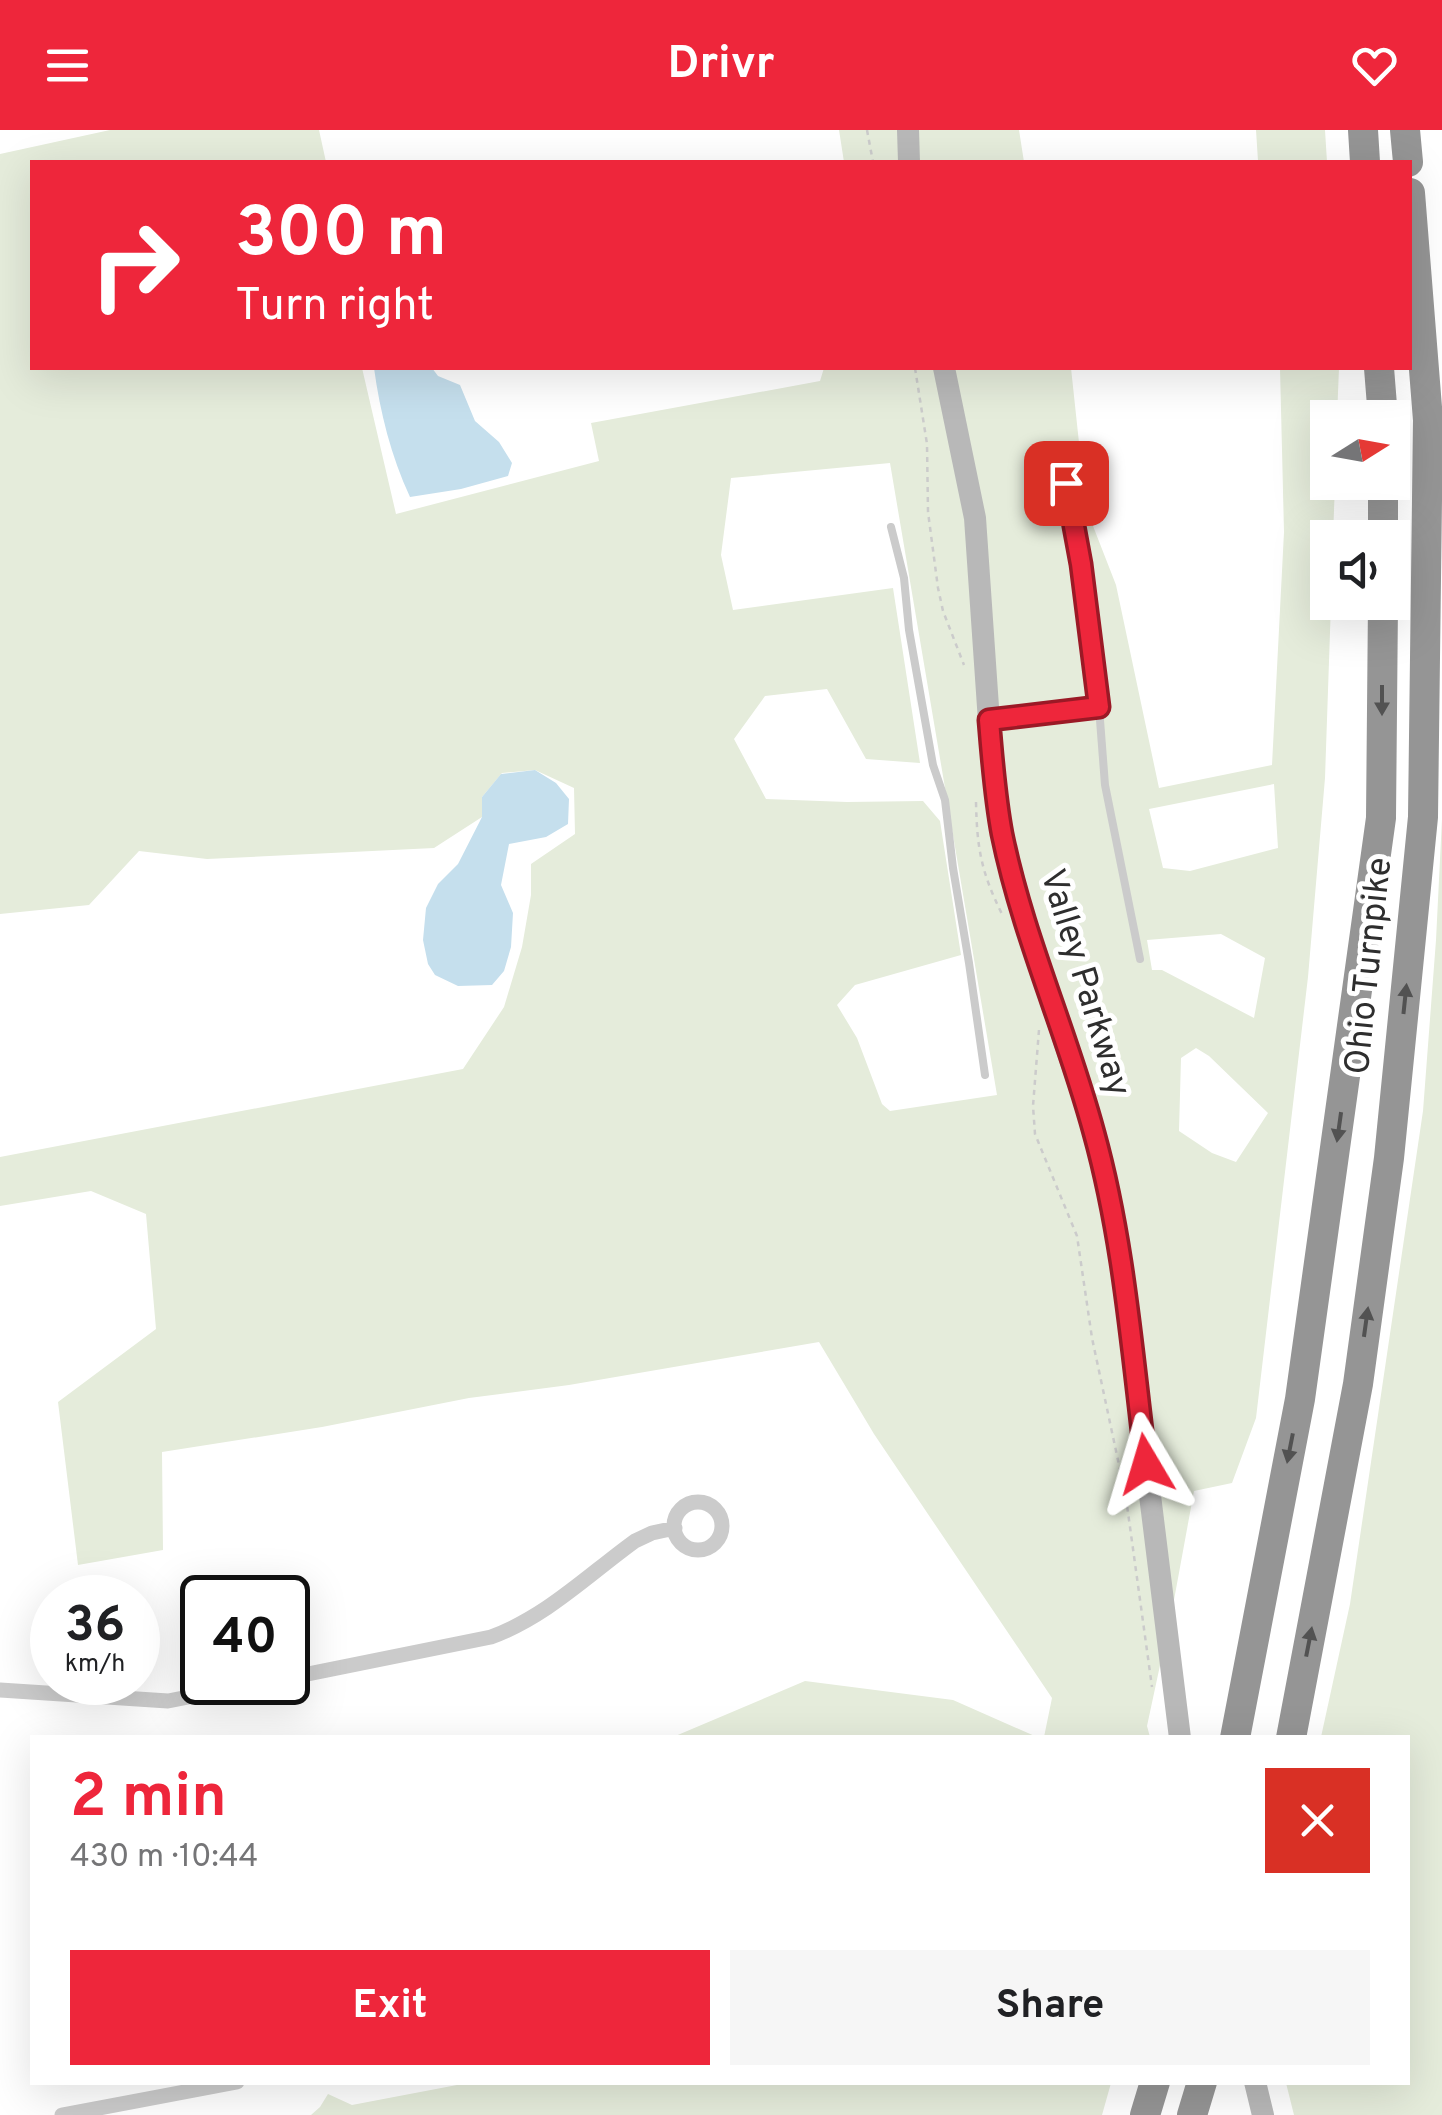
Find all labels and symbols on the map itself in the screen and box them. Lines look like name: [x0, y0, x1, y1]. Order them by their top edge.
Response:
north arrow: [1310, 400, 1410, 500]
pin: [1024, 441, 1109, 526]
one-way arrow: [1374, 684, 1390, 716]
street label: Ohio Turnpike: [1337, 855, 1403, 1077]
street label: Valley Parkway: [1029, 864, 1139, 1102]
one-way arrow: [1397, 983, 1413, 1015]
one-way arrow: [1330, 1112, 1346, 1143]
one-way arrow: [1359, 1306, 1375, 1337]
position arrow: [1094, 1412, 1198, 1516]
one-way arrow: [1282, 1433, 1297, 1465]
speed limit sign: 40: [180, 1575, 310, 1705]
one-way arrow: [1302, 1626, 1317, 1657]

